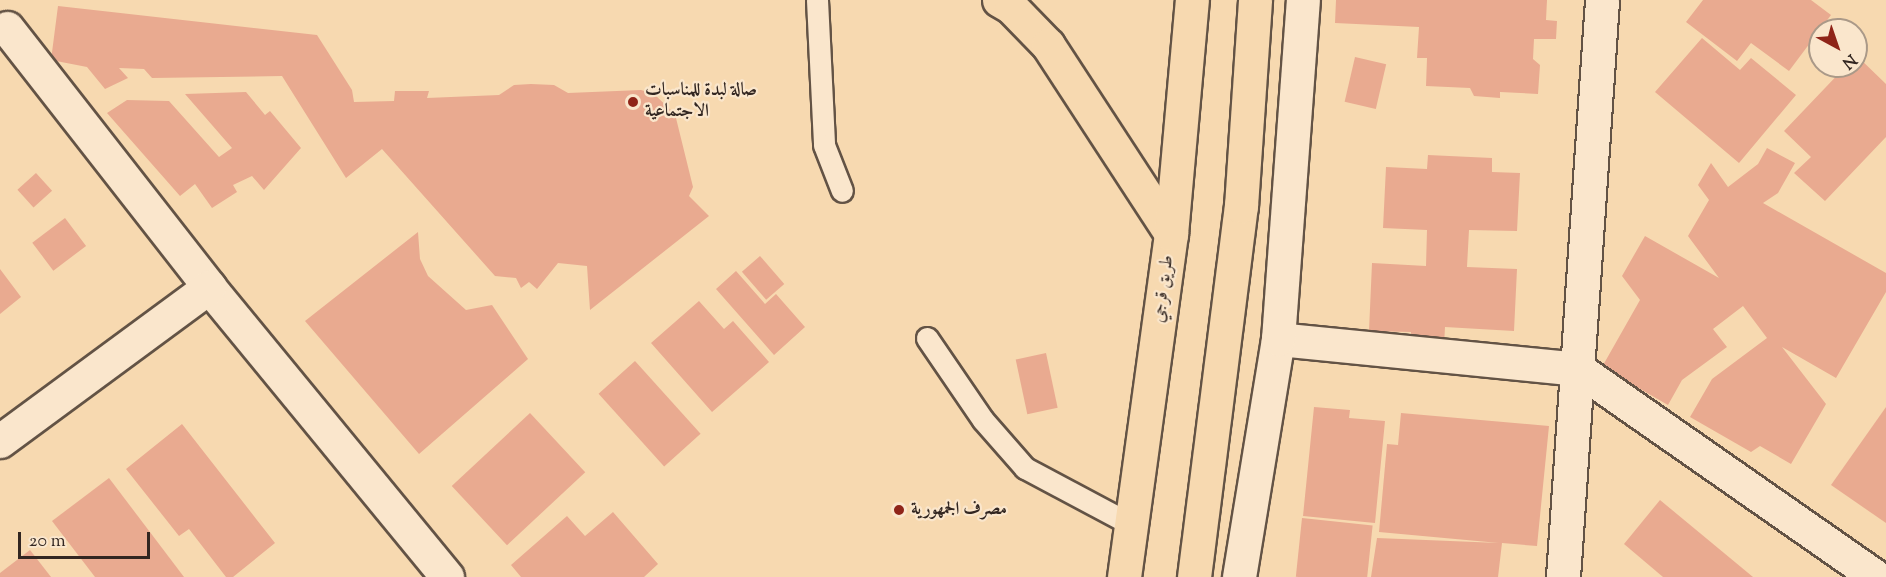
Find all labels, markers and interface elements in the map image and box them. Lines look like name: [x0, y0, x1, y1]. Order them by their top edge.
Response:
north arrow: [1808, 18, 1868, 78]
text: N: [1836, 48, 1861, 74]
place label: صالة لبدة للمناسبات الاجتماعية: [645, 81, 757, 124]
marker: صالة لبدة للمناسبات الاجتماعية: [626, 95, 640, 109]
street label: طريق قرجي: [1149, 254, 1179, 324]
place label: مصرف الجمهورية: [911, 499, 1007, 521]
marker: مصرف الجمهورية: [892, 503, 906, 517]
scale bar: [21, 520, 153, 558]
text: 20 m: [29, 529, 66, 555]

